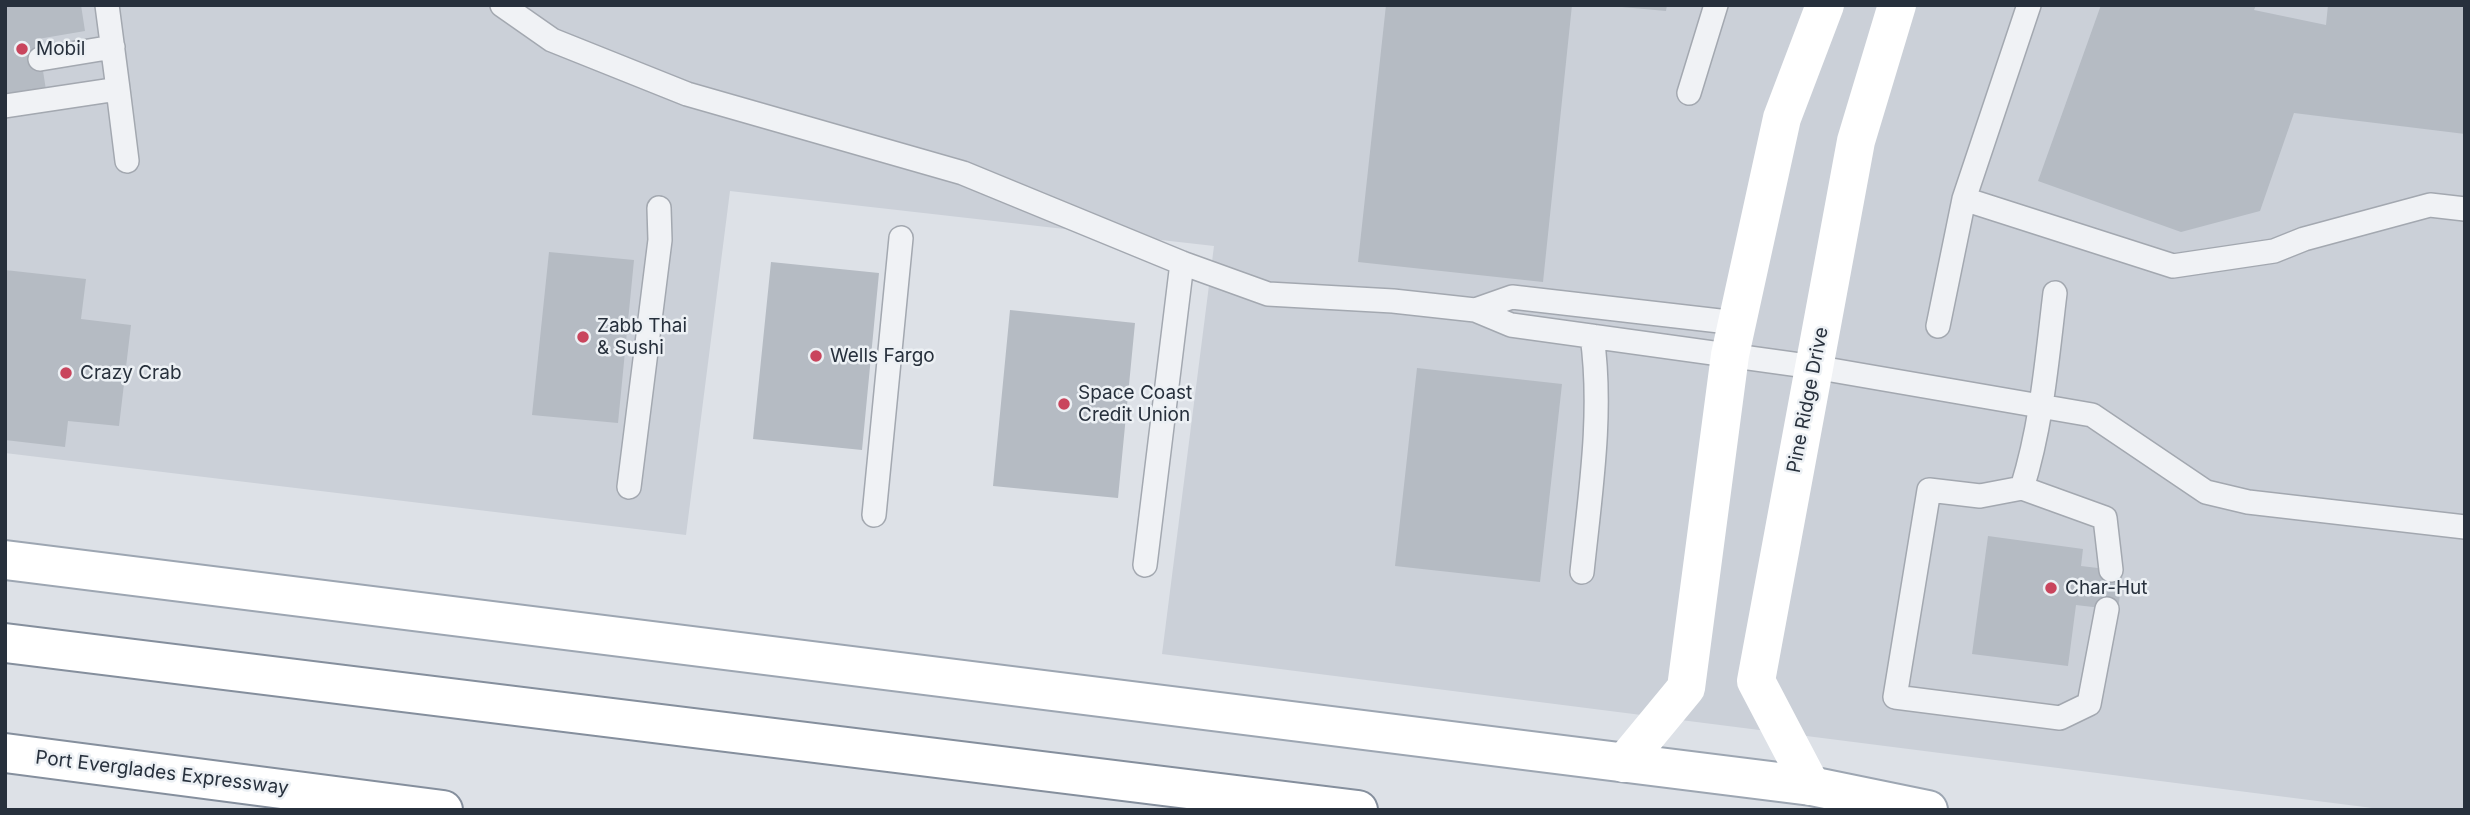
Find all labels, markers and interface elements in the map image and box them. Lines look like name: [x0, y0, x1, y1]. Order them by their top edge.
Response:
place label: Mobil: [36, 38, 85, 60]
marker: Mobil: [14, 41, 30, 57]
place label: Zabb Thai & Sushi: [597, 315, 687, 359]
street label: Pine Ridge Drive: [1783, 325, 1833, 475]
marker: Zabb Thai & Sushi: [575, 329, 591, 345]
place label: Wells Fargo: [830, 345, 935, 367]
marker: Wells Fargo: [808, 348, 824, 364]
place label: Crazy Crab: [80, 362, 182, 384]
marker: Crazy Crab: [58, 365, 74, 381]
place label: Space Coast Credit Union: [1078, 382, 1192, 426]
marker: Space Coast Credit Union: [1056, 396, 1072, 412]
place label: Char-Hut: [2065, 577, 2147, 599]
marker: Char-Hut: [2043, 580, 2059, 596]
street label: Port Everglades Expressway: [34, 746, 290, 800]

